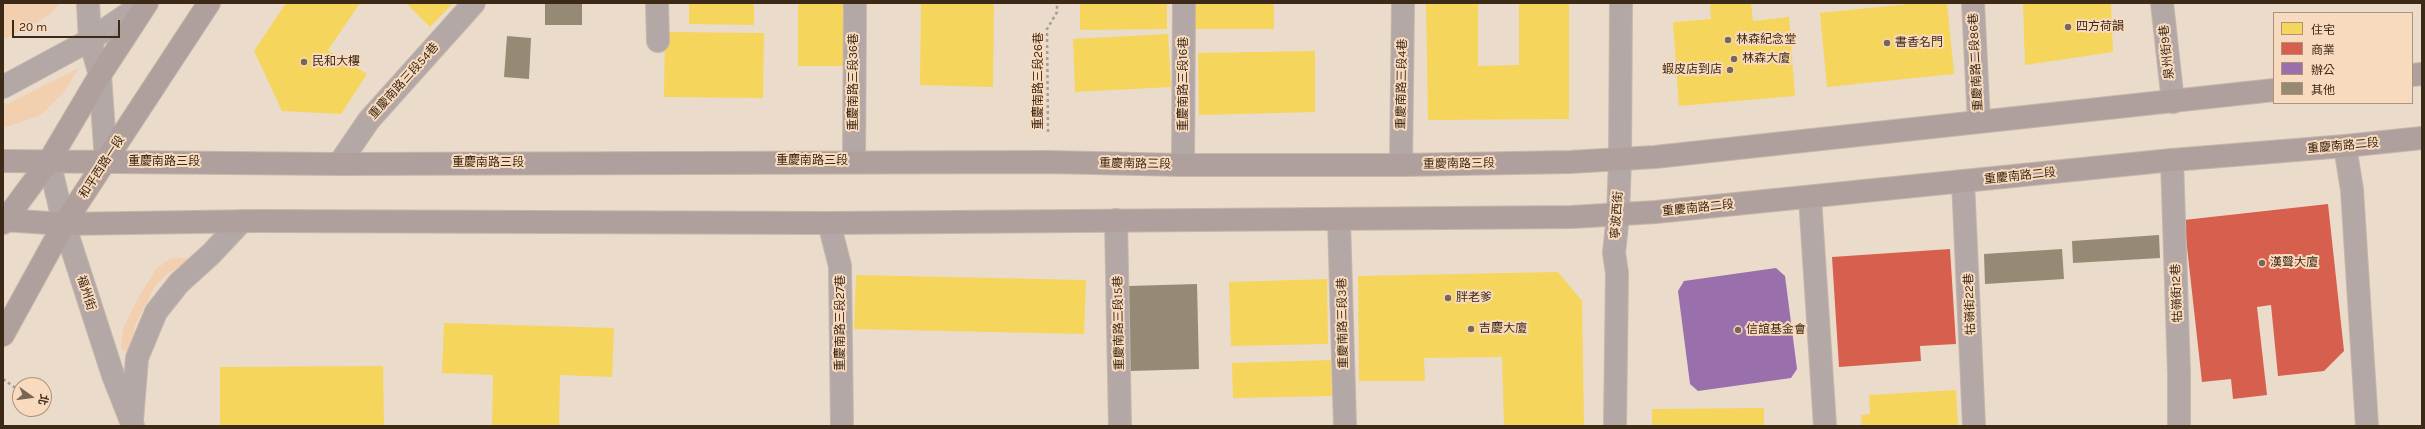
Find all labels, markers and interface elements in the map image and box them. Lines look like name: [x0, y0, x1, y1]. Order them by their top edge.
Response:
scale bar: [14, 12, 122, 38]
legend: [2273, 12, 2413, 104]
street label: 重慶南路二段86巷: [1966, 13, 1986, 111]
text: 20 m: [19, 20, 47, 34]
place label: 四方荷韻: [2076, 20, 2124, 34]
marker: 四方荷韻: [2063, 22, 2073, 32]
text: 住宅: [2311, 23, 2335, 37]
street label: 泉州街9巷: [2157, 24, 2177, 80]
street label: 重慶南路三段26巷: [1032, 32, 1046, 130]
street label: 重慶南路三段36巷: [847, 33, 861, 131]
place label: 林森紀念堂: [1736, 33, 1796, 47]
marker: 林森紀念堂: [1723, 35, 1733, 45]
place label: 書香名門: [1895, 36, 1943, 50]
street label: 重慶南路三段16巷: [1177, 37, 1191, 131]
marker: 書香名門: [1882, 38, 1892, 48]
street label: 重慶南路三段4巷: [1394, 39, 1410, 129]
street label: 重慶南路三段54巷: [366, 40, 442, 122]
text: 商業: [2311, 43, 2335, 57]
place label: 林森大廈: [1742, 52, 1790, 66]
marker: 林森大廈: [1729, 54, 1739, 64]
place label: 民和大樓: [312, 55, 360, 69]
marker: 民和大樓: [299, 57, 309, 67]
place label: 蝦皮店到店: [1662, 63, 1722, 77]
text: 辦公: [2311, 63, 2335, 77]
marker: 蝦皮店到店: [1725, 65, 1735, 75]
text: 其他: [2311, 83, 2335, 97]
street label: 和平西路一段: [76, 133, 128, 201]
street label: 重慶南路二段: [2307, 136, 2379, 156]
street label: 重慶南路三段: [776, 154, 848, 168]
street label: 重慶南路三段: [128, 155, 200, 169]
street label: 重慶南路三段: [452, 156, 524, 170]
street label: 重慶南路三段: [1099, 156, 1171, 172]
street label: 重慶南路三段: [1423, 156, 1495, 172]
street label: 重慶南路二段: [1983, 165, 2057, 187]
street label: 寧波西街: [1608, 191, 1626, 239]
street label: 重慶南路二段: [1661, 197, 1735, 219]
place label: 漢聲大廈: [2270, 256, 2318, 270]
marker: 漢聲大廈: [2257, 258, 2267, 268]
street label: 牯嶺街12巷: [2169, 263, 2185, 323]
street label: 牯嶺街22巷: [1962, 273, 1978, 335]
street label: 福州街: [74, 274, 98, 312]
street label: 重慶南路三段27巷: [834, 275, 848, 371]
street label: 重慶南路三段15巷: [1111, 276, 1127, 370]
street label: 重慶南路三段3巷: [1335, 277, 1351, 369]
place label: 胖老爹: [1456, 291, 1492, 305]
marker: 胖老爹: [1443, 293, 1453, 303]
place label: 吉慶大廈: [1479, 322, 1527, 336]
place label: 信誼基金會: [1746, 323, 1806, 337]
marker: 吉慶大廈: [1466, 324, 1476, 334]
marker: 信誼基金會: [1733, 325, 1743, 335]
north arrow: [12, 377, 52, 417]
text: 北: [36, 393, 51, 407]

